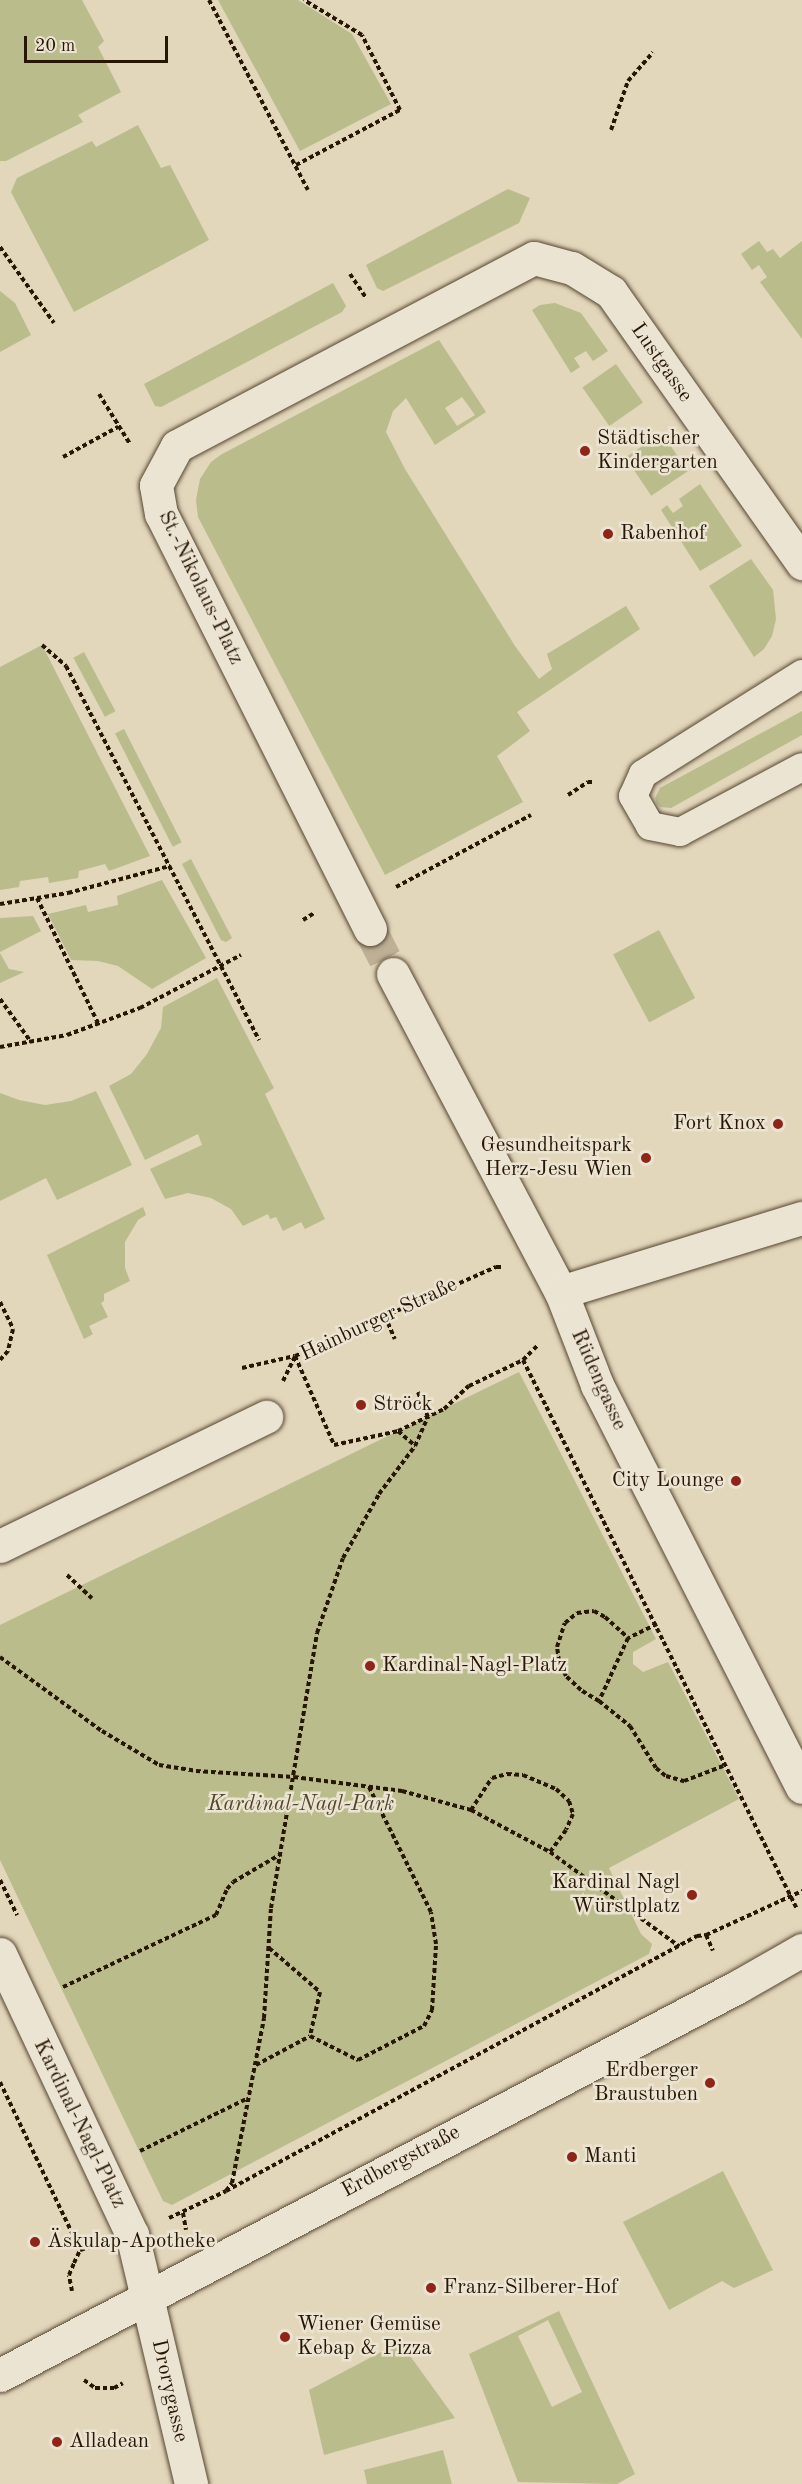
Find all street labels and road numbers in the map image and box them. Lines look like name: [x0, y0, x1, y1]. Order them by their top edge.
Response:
street label: Lustgasse: [624, 318, 698, 408]
street label: St.-Nikolaus-Platz: [152, 507, 248, 669]
street label: Hainburger Straße: [297, 1273, 461, 1367]
street label: Rüdengasse: [565, 1326, 631, 1434]
street label: Kardinal-Nagl-Platz: [27, 2035, 131, 2213]
street label: Erdbergstraße: [337, 2120, 465, 2204]
street label: Drorygasse: [145, 2337, 193, 2445]

